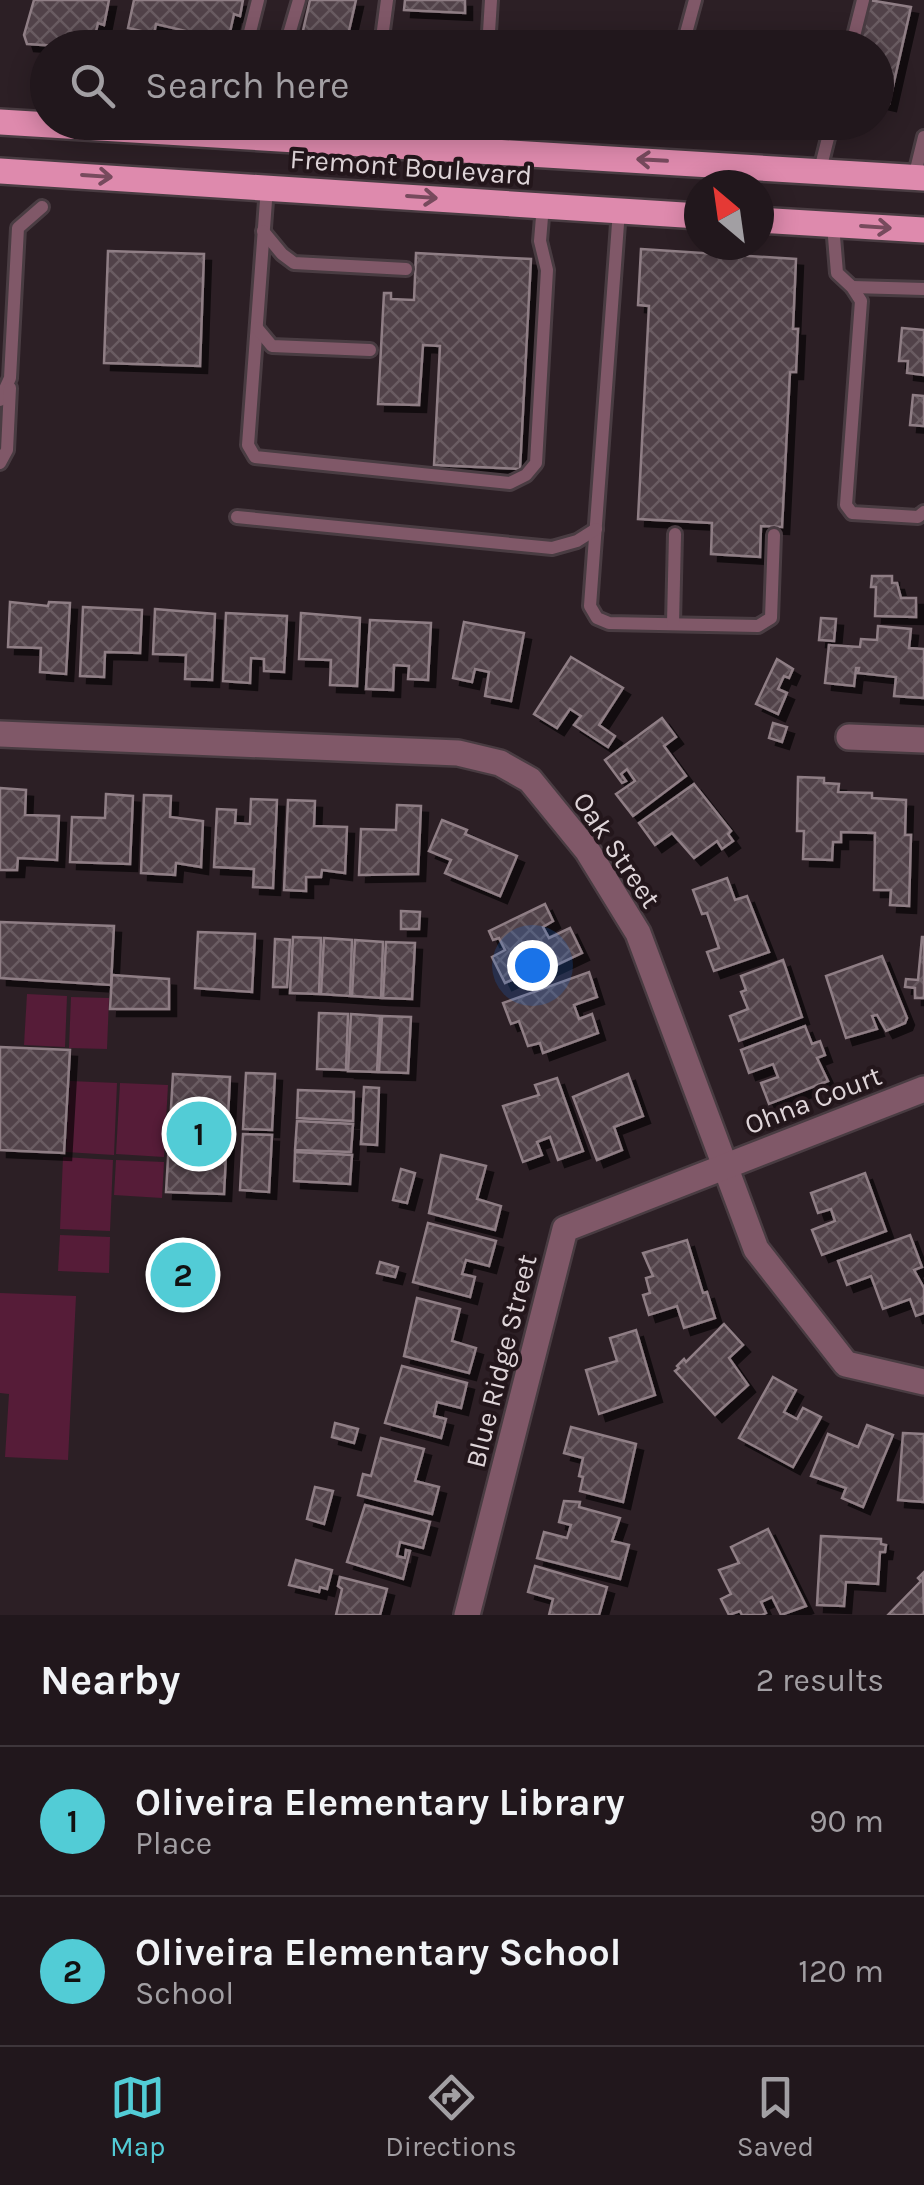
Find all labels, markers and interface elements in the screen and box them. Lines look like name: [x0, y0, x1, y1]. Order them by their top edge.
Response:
search box: [30, 30, 894, 140]
icon: search: [65, 58, 120, 113]
text: Search here: [145, 63, 349, 108]
street label: Fremont Boulevard: [289, 142, 533, 192]
one-way arrow: [637, 151, 669, 170]
one-way arrow: [81, 167, 113, 186]
north arrow: [684, 170, 774, 260]
one-way arrow: [405, 188, 437, 207]
one-way arrow: [860, 218, 892, 237]
street label: Oak Street: [566, 786, 668, 914]
your location: [507, 940, 558, 991]
street label: Ohna Court: [740, 1059, 886, 1141]
pin: 1: [166, 1096, 232, 1172]
pin: 2: [150, 1238, 216, 1312]
street label: Blue Ridge Street: [458, 1251, 544, 1471]
text: Nearby: [40, 1655, 180, 1705]
text: 2 results: [756, 1662, 884, 1699]
text: Oliveira Elementary Library: [135, 1780, 625, 1825]
text: 1: [67, 1803, 78, 1840]
text: 90 m: [809, 1803, 884, 1840]
text: Place: [135, 1825, 212, 1862]
text: Oliveira Elementary School: [135, 1930, 621, 1975]
text: 2: [63, 1953, 82, 1990]
text: 120 m: [798, 1953, 884, 1990]
text: School: [135, 1975, 234, 2012]
tab: Map: [110, 2070, 165, 2163]
tab: Directions: [385, 2070, 517, 2163]
tab: Saved: [737, 2070, 814, 2163]

